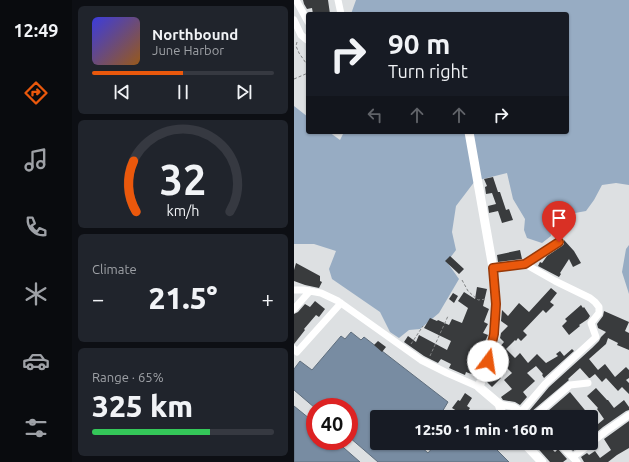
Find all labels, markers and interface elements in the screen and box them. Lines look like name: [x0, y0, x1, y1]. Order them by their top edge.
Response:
text: 12:49: [13, 20, 59, 40]
text: Northbound: [152, 26, 238, 43]
icon: right: [322, 28, 374, 80]
text: 90 m: [388, 28, 450, 59]
text: June Harbor: [152, 43, 224, 57]
text: Turn right: [388, 61, 468, 81]
icon: directions: [22, 79, 50, 107]
icon: previous: [111, 81, 133, 103]
icon: pause: [172, 81, 194, 103]
icon: next: [233, 81, 255, 103]
icon: left: [364, 104, 386, 126]
icon: ahead: [406, 104, 428, 126]
icon: ahead: [448, 104, 470, 126]
icon: right: [490, 104, 512, 126]
icon: music: [22, 146, 50, 174]
text: 32: [160, 156, 206, 203]
pin: [542, 201, 576, 242]
text: km/h: [167, 203, 199, 219]
icon: arrive: [548, 207, 570, 229]
icon: phone: [22, 213, 50, 241]
text: Climate: [92, 262, 137, 276]
icon: climate: [22, 280, 50, 308]
text: 21.5°: [148, 281, 218, 315]
text: −: [92, 286, 104, 311]
text: +: [262, 286, 274, 311]
position arrow: [467, 340, 509, 382]
icon: car: [22, 347, 50, 375]
text: Range · 65%: [92, 370, 164, 384]
text: 325 km: [92, 389, 193, 423]
speed limit sign: 40: [306, 398, 358, 450]
icon: filters: [22, 414, 50, 442]
text: 12:50 · 1 min · 160 m: [414, 421, 554, 438]

